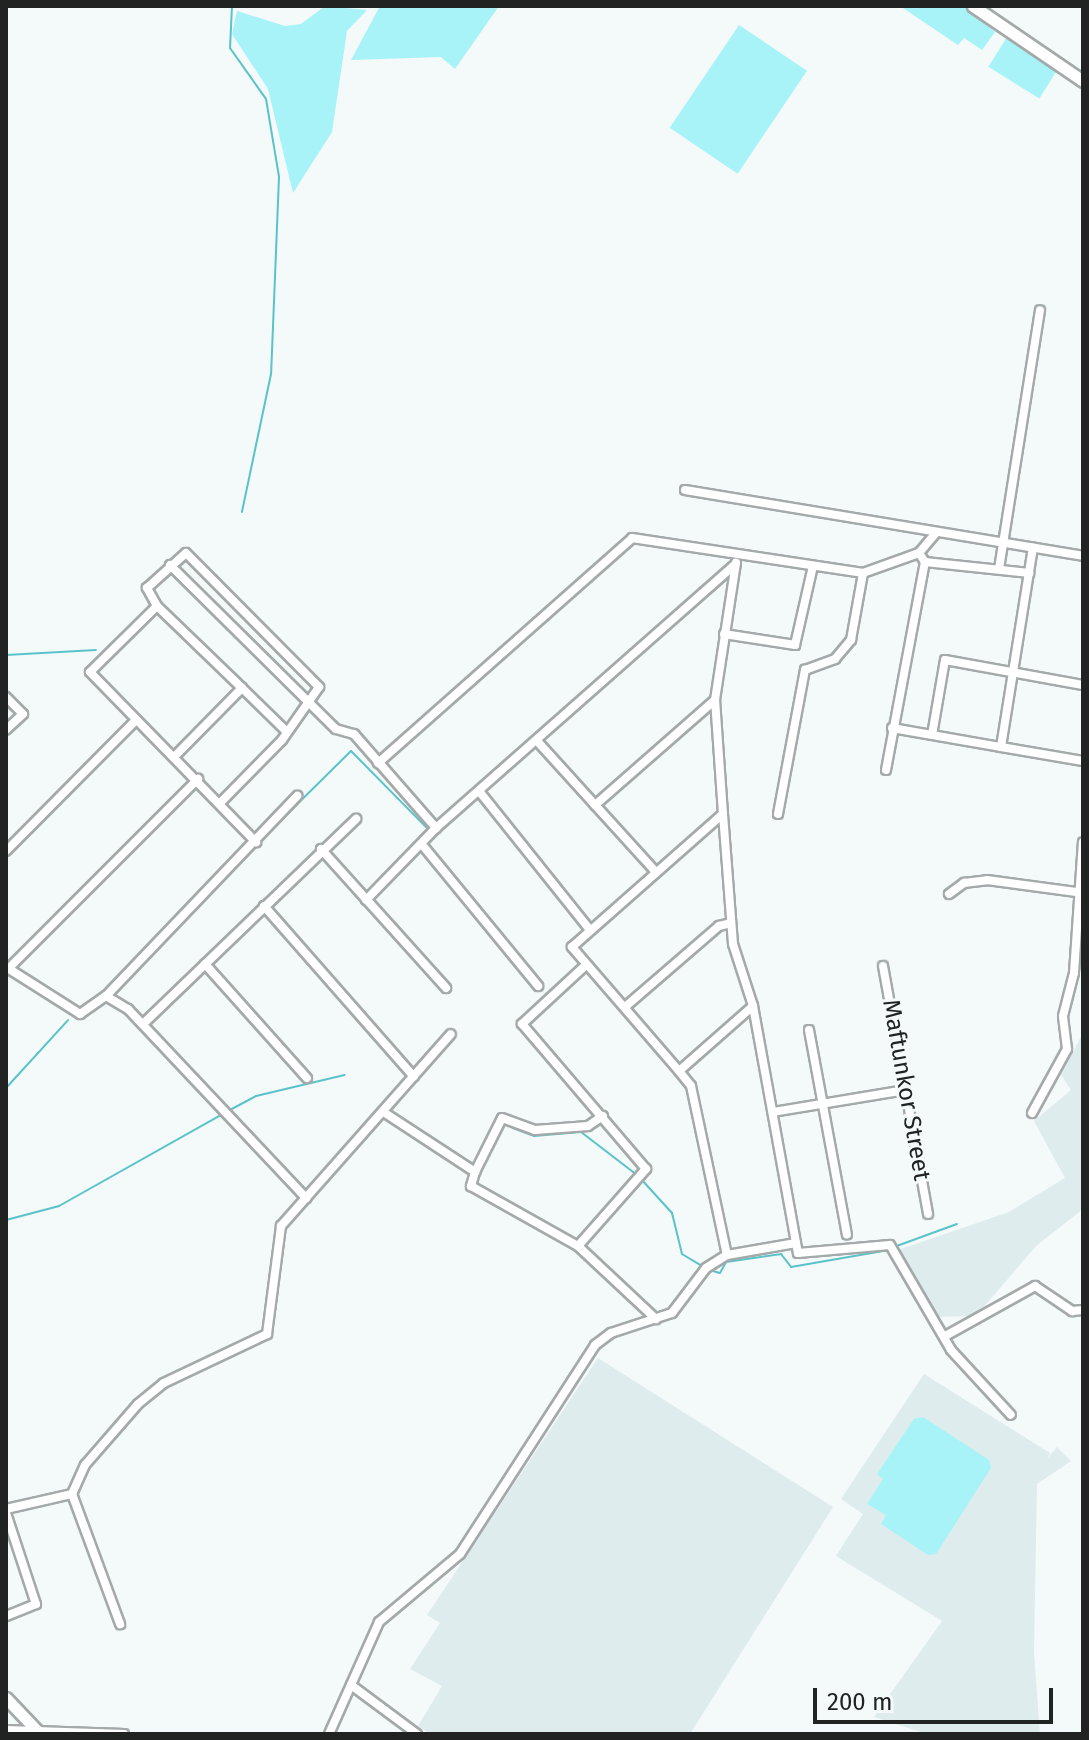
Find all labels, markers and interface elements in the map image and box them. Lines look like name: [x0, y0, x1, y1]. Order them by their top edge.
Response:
street label: Maftunkor Street: [876, 997, 936, 1183]
scale bar: [817, 1672, 1057, 1722]
text: 200 m: [827, 1688, 893, 1716]

